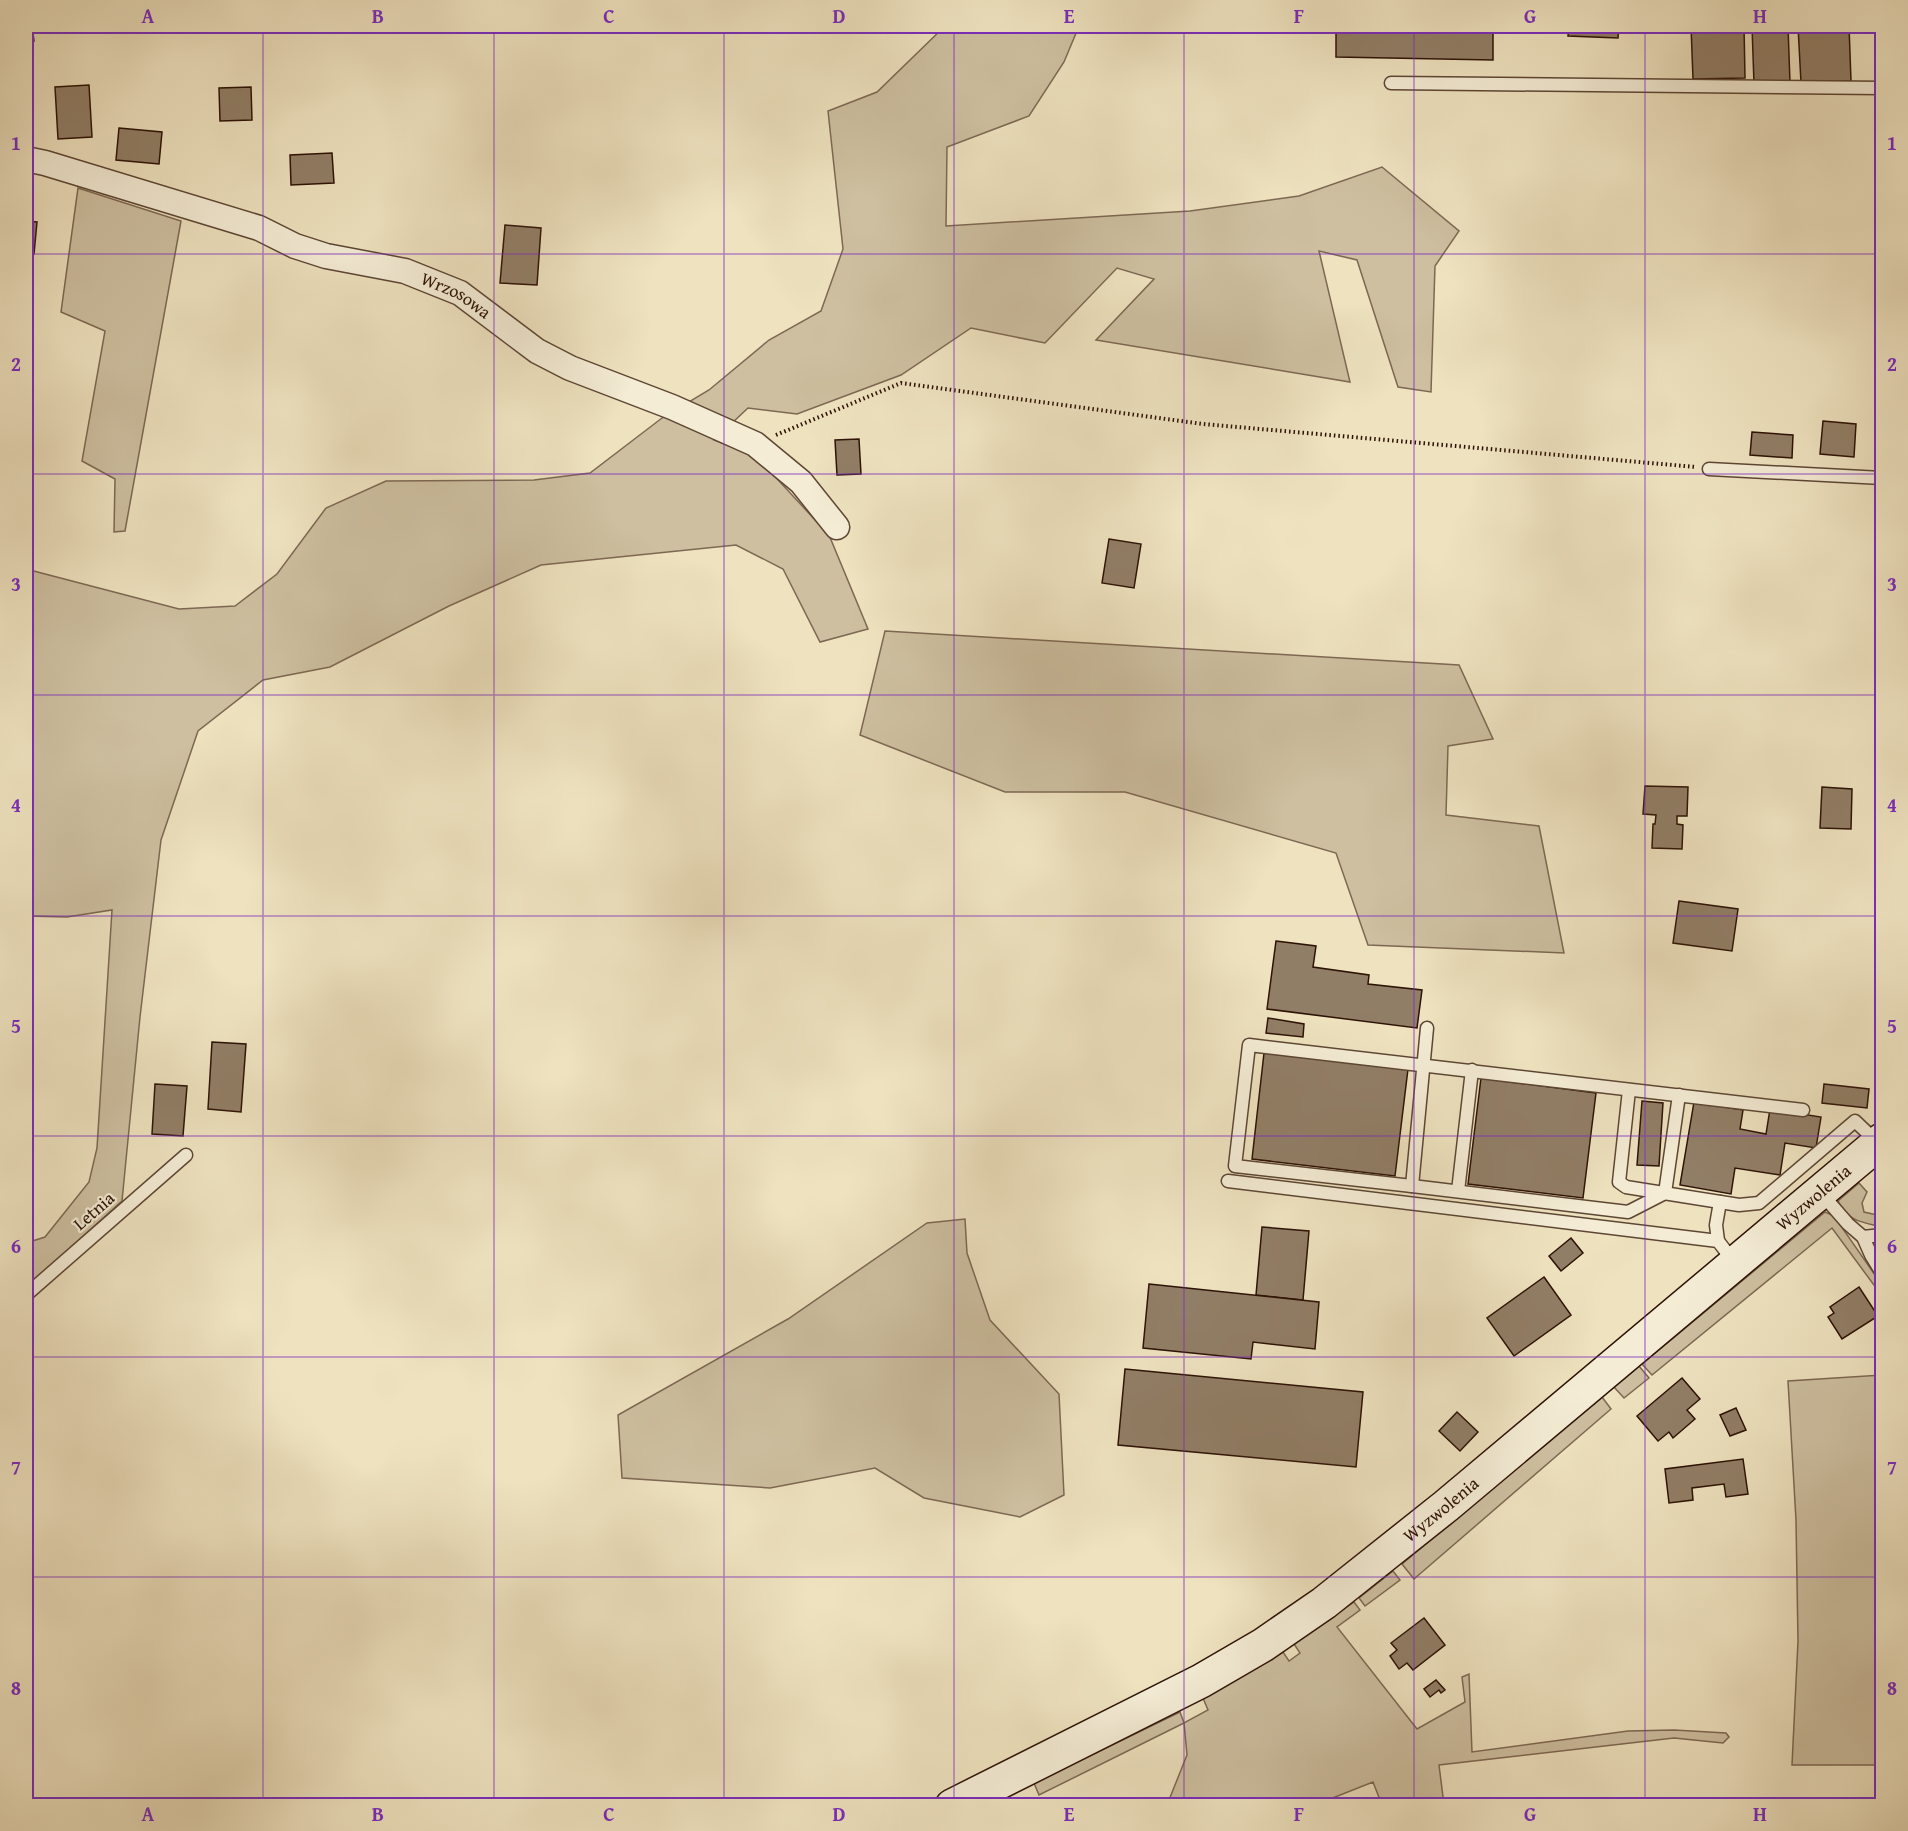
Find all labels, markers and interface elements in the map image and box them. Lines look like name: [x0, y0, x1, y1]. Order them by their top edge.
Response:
text: A: [142, 1, 155, 30]
text: B: [372, 1, 384, 30]
text: C: [603, 1, 615, 30]
text: D: [832, 1, 846, 30]
text: E: [1064, 1, 1075, 30]
text: F: [1294, 1, 1304, 30]
text: G: [1524, 1, 1536, 30]
text: H: [1753, 1, 1767, 30]
text: 1: [11, 128, 21, 157]
text: 1: [1887, 128, 1897, 157]
street label: Wrzosowa: [417, 265, 497, 325]
text: 2: [11, 349, 21, 378]
text: 2: [1887, 349, 1897, 378]
text: 3: [11, 569, 21, 598]
text: 3: [1887, 569, 1897, 598]
text: 4: [11, 790, 21, 819]
text: 4: [1887, 790, 1897, 819]
text: 5: [11, 1011, 21, 1040]
text: 5: [1887, 1011, 1897, 1040]
street label: Wyzwolenia: [1770, 1157, 1857, 1237]
street label: Letnia: [67, 1185, 121, 1236]
text: 6: [11, 1231, 21, 1260]
text: 6: [1887, 1231, 1897, 1260]
text: 7: [11, 1452, 21, 1481]
text: 7: [1887, 1452, 1897, 1481]
street label: Wyzwolenia: [1397, 1470, 1485, 1548]
text: 8: [11, 1673, 21, 1702]
text: 8: [1887, 1673, 1897, 1702]
text: A: [142, 1799, 155, 1828]
text: B: [372, 1799, 384, 1828]
text: C: [603, 1799, 615, 1828]
text: D: [832, 1799, 846, 1828]
text: E: [1064, 1799, 1075, 1828]
text: F: [1294, 1799, 1304, 1828]
text: G: [1524, 1799, 1536, 1828]
text: H: [1753, 1799, 1767, 1828]

